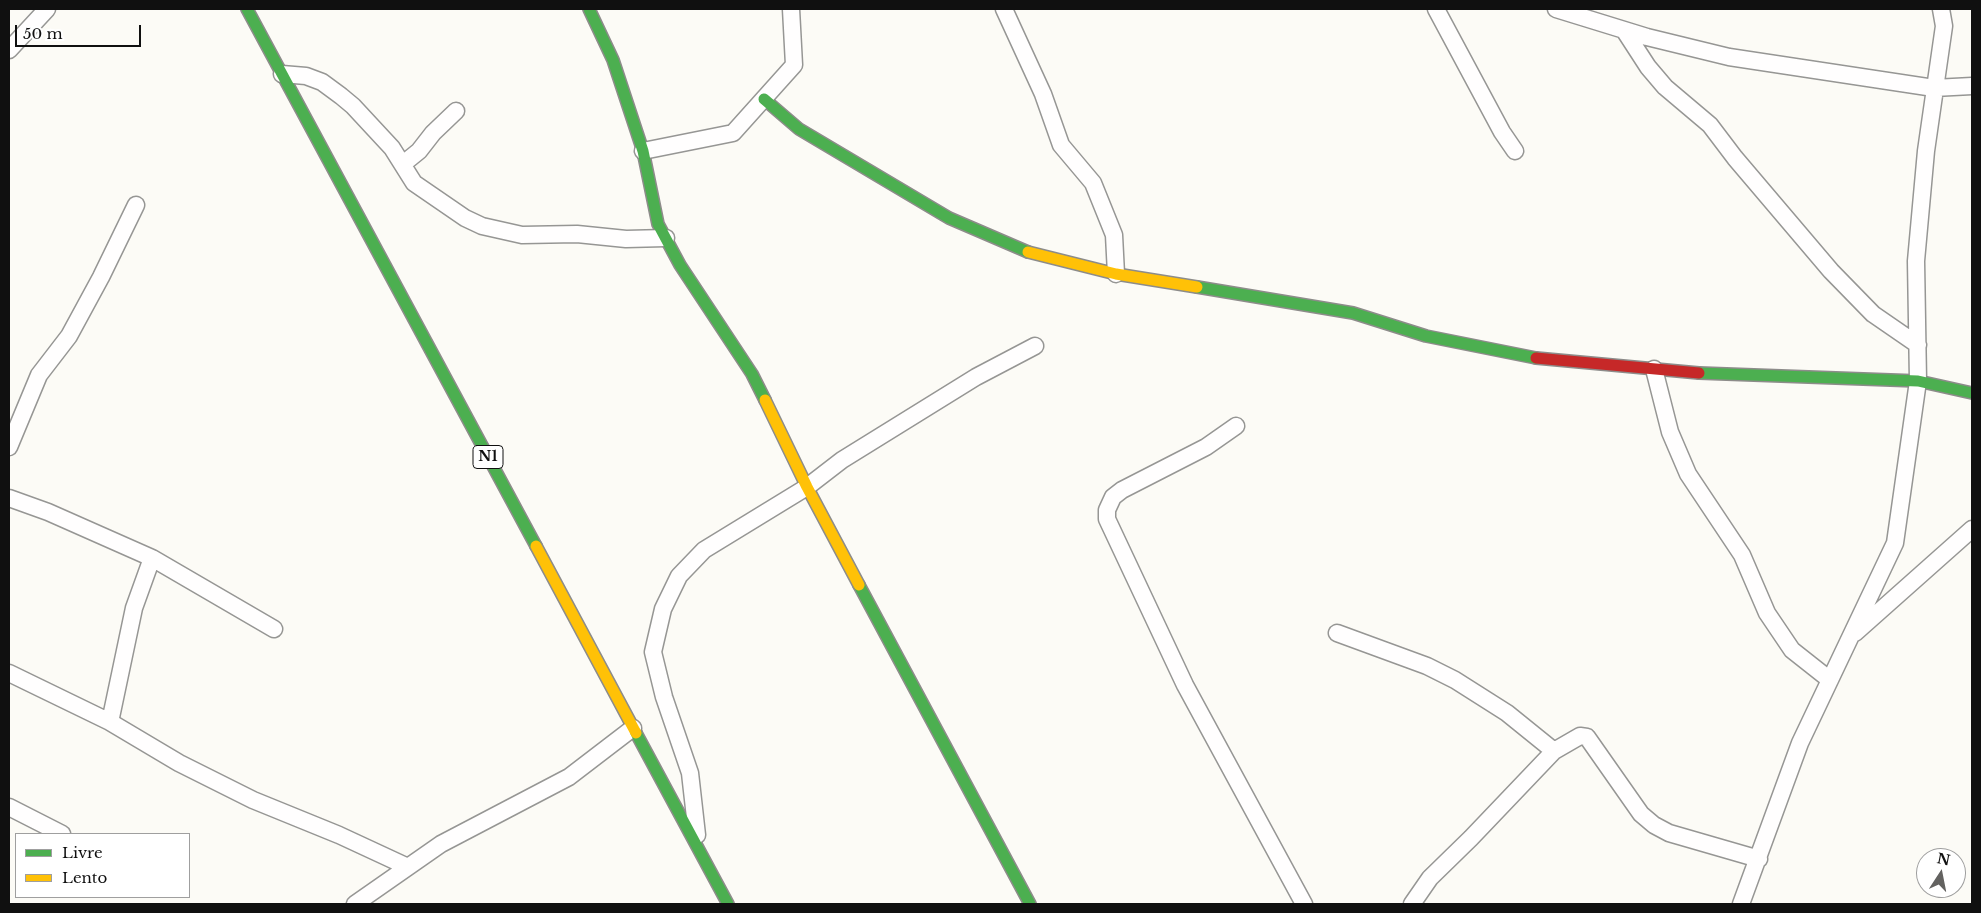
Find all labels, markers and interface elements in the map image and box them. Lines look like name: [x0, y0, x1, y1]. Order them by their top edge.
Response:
scale bar: [18, 15, 144, 47]
text: 50 m: [23, 24, 63, 43]
road number: N1: [473, 446, 503, 468]
legend: [15, 833, 190, 898]
text: Livre: [62, 843, 103, 862]
north arrow: [1916, 848, 1966, 898]
text: N: [1935, 849, 1952, 869]
text: Lento: [62, 868, 107, 887]

